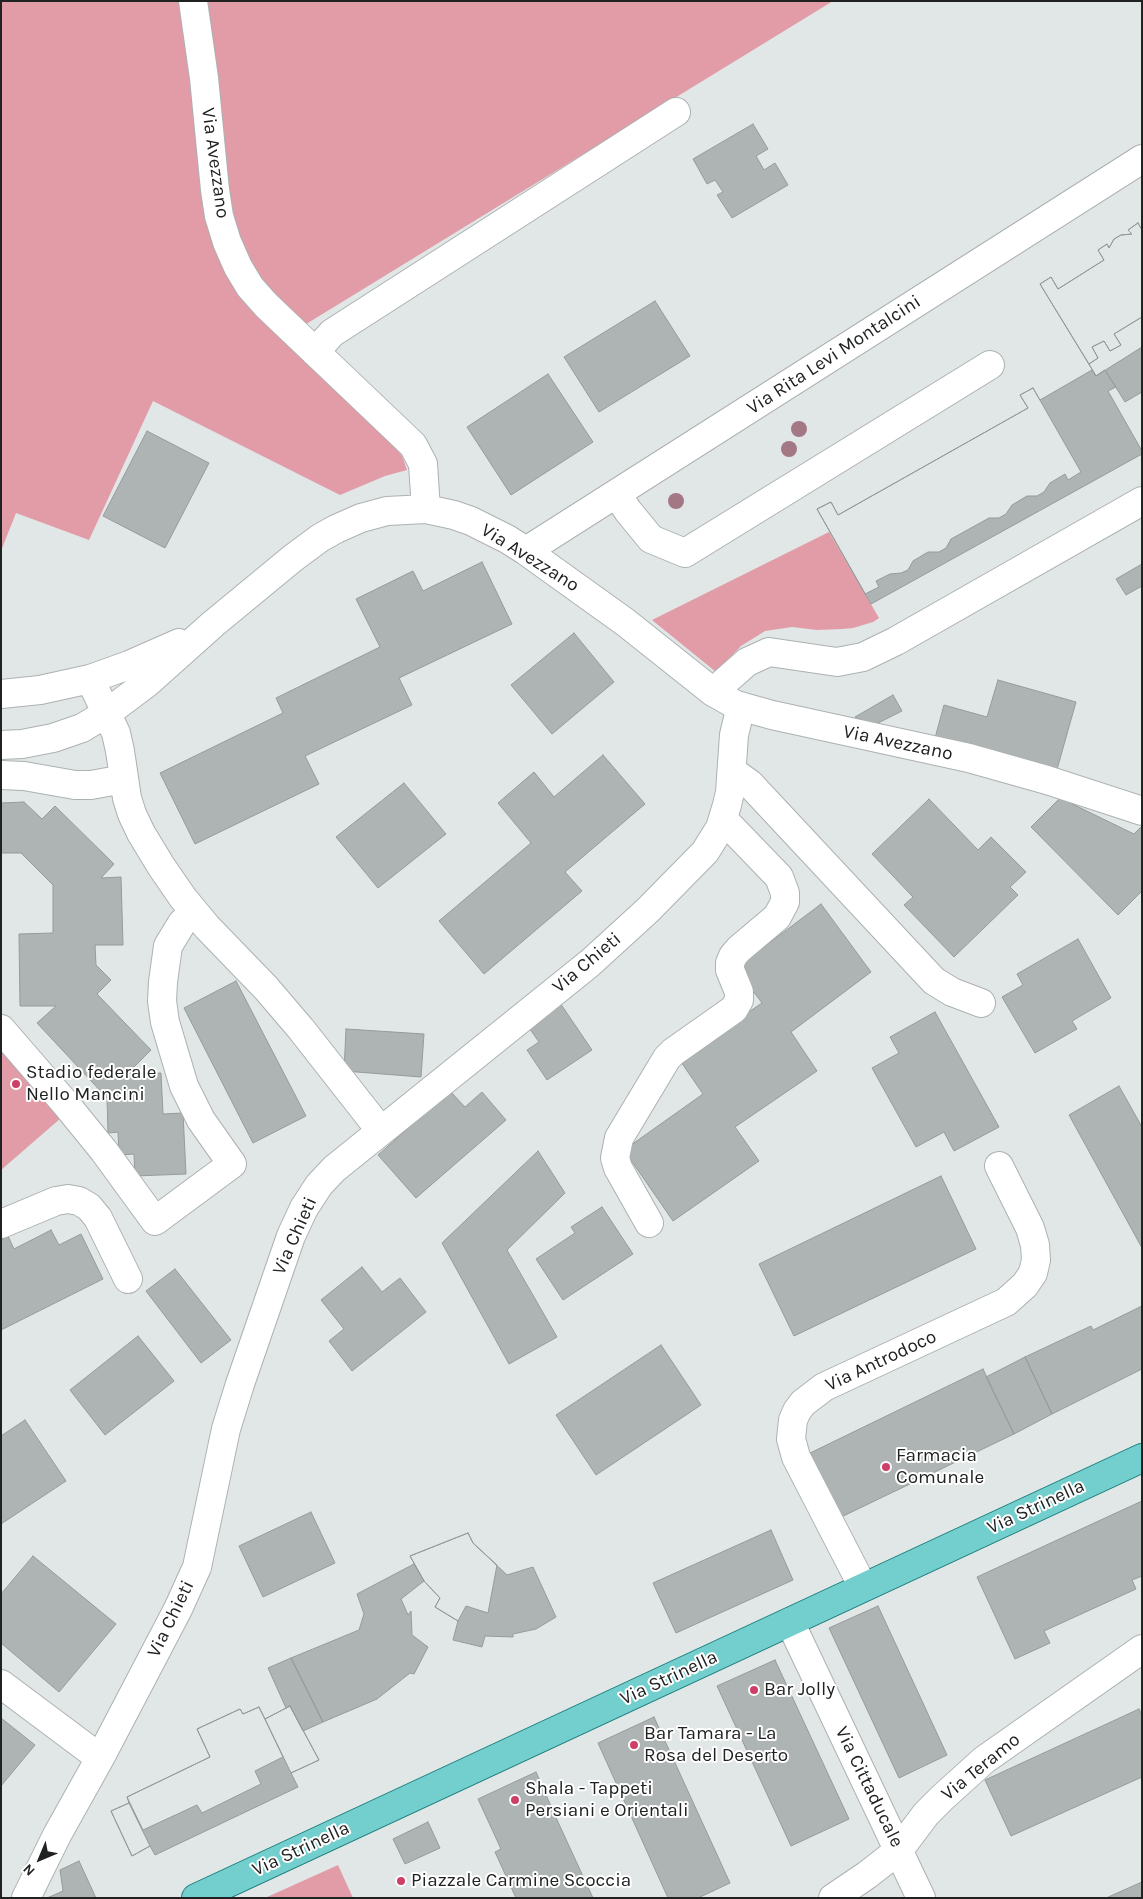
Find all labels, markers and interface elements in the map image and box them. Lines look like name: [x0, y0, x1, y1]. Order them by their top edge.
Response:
street label: Via Avezzano: [196, 106, 234, 220]
street label: Via Rita Levi Montalcini: [743, 290, 925, 420]
street label: Via Avezzano: [477, 519, 583, 597]
street label: Via Avezzano: [841, 720, 955, 766]
street label: Via Chieti: [548, 928, 626, 998]
place label: Stadio federale Nello Mancini: [26, 1062, 157, 1106]
marker: Stadio federale Nello Mancini: [10, 1078, 22, 1090]
street label: Via Chieti: [268, 1194, 322, 1278]
street label: Via Antrodoco: [822, 1325, 940, 1397]
place label: Farmacia Comunale: [896, 1445, 984, 1489]
marker: Farmacia Comunale: [880, 1461, 892, 1473]
street label: Via Strinella: [984, 1475, 1088, 1539]
street label: Via Chieti: [143, 1577, 199, 1661]
street label: Via Strinella: [617, 1646, 721, 1710]
place label: Bar Jolly: [764, 1679, 835, 1701]
marker: Bar Jolly: [748, 1684, 760, 1696]
place label: Bar Tamara - La Rosa del Deserto: [644, 1723, 788, 1767]
street label: Via Cittaducale: [830, 1723, 908, 1851]
street label: Via Teramo: [937, 1728, 1025, 1806]
marker: Bar Tamara - La Rosa del Deserto: [628, 1739, 640, 1751]
place label: Shala - Tappeti Persiani e Orientali: [525, 1778, 689, 1822]
marker: Shala - Tappeti Persiani e Orientali: [509, 1794, 521, 1806]
street label: Via Strinella: [249, 1817, 353, 1881]
north arrow: [15, 1834, 65, 1884]
text: N: [19, 1860, 39, 1880]
place label: Piazzale Carmine Scoccia: [411, 1870, 631, 1892]
marker: Piazzale Carmine Scoccia: [395, 1875, 407, 1887]

